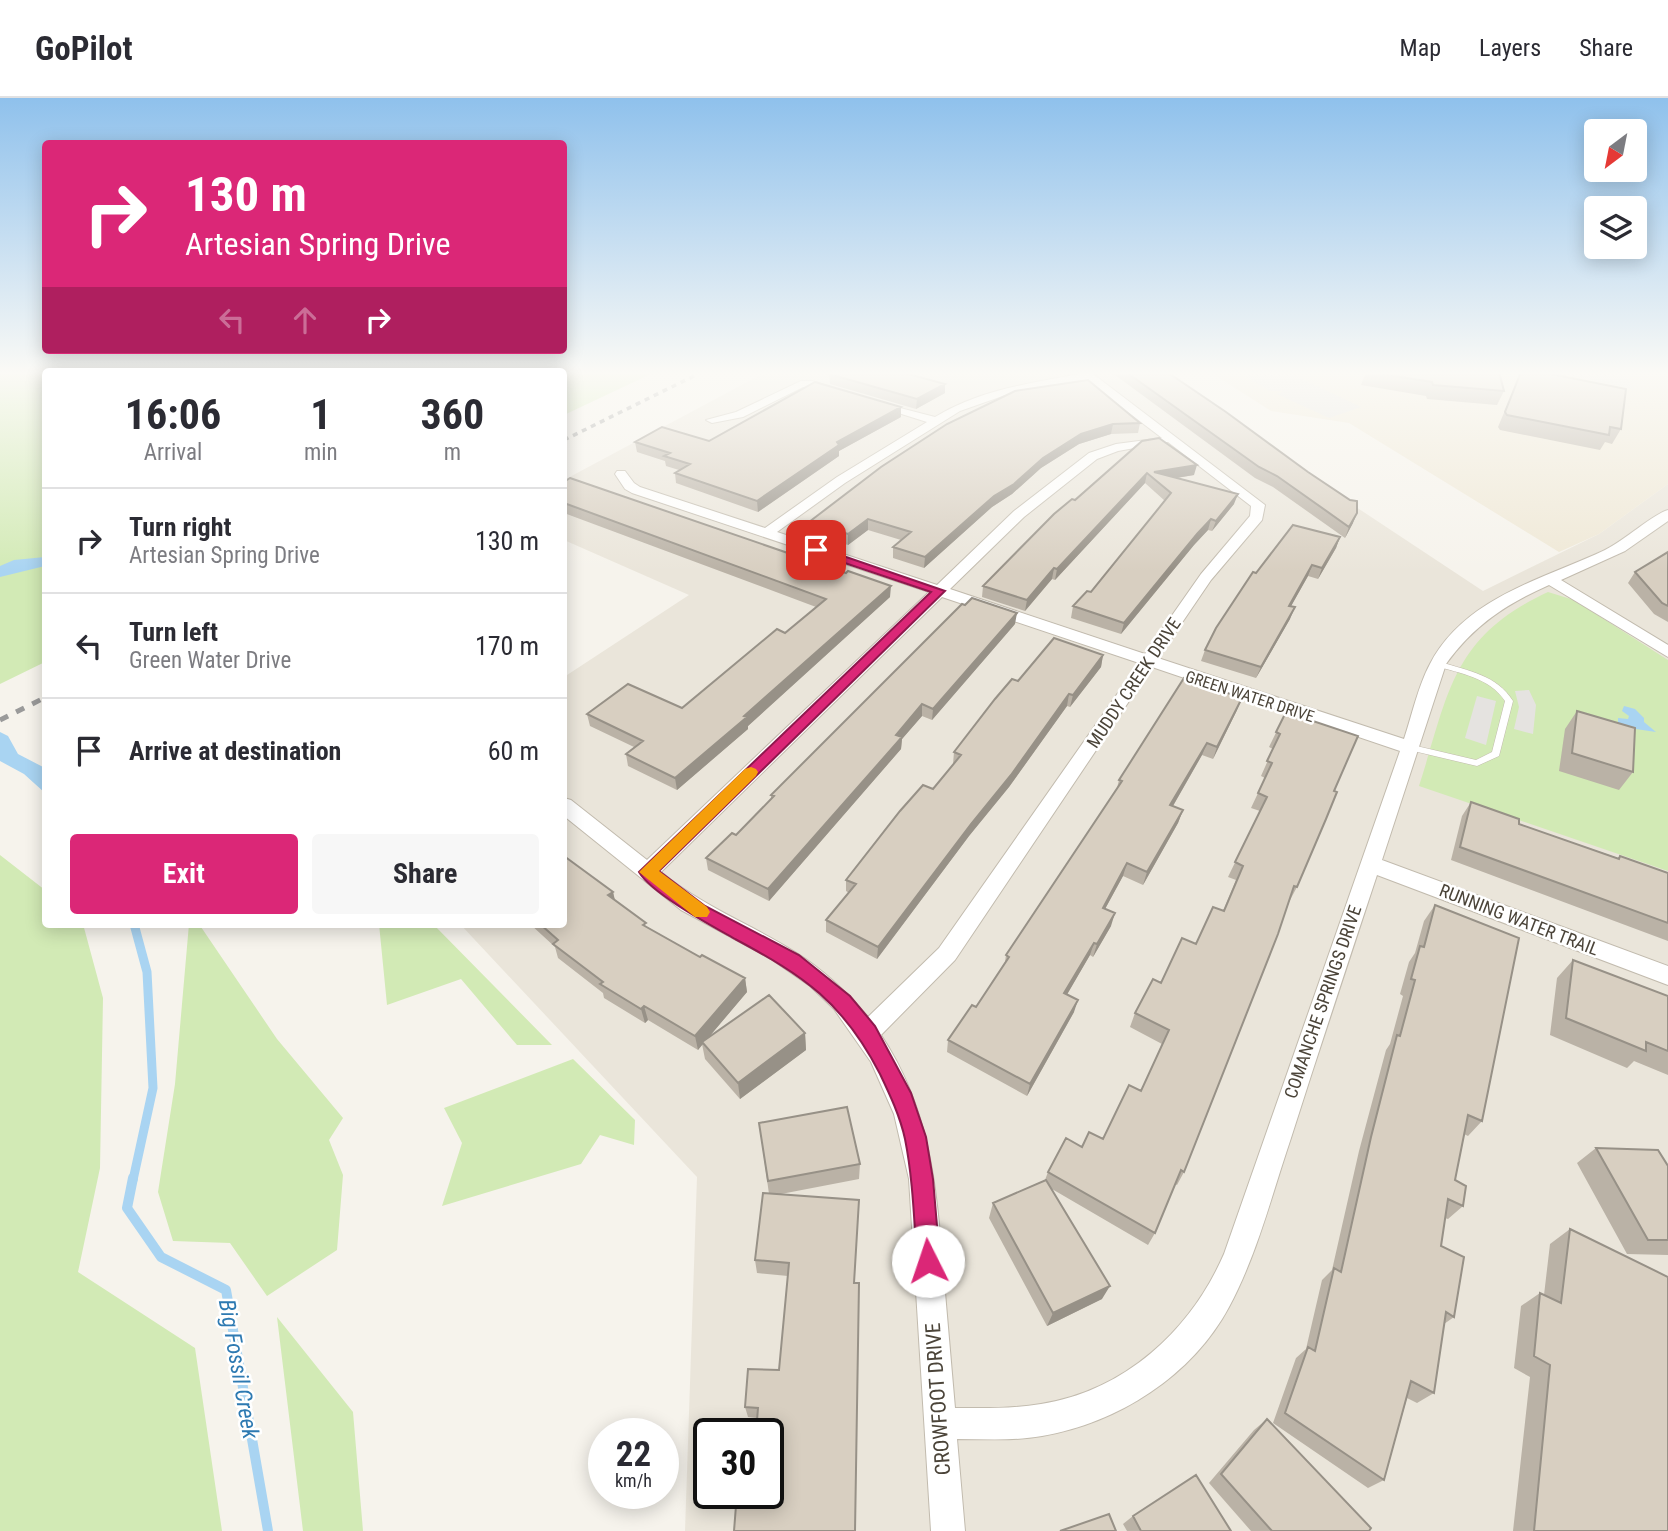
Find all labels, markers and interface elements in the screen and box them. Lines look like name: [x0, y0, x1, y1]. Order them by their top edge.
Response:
text: GoPilot: [35, 29, 133, 68]
text: Map: [1400, 34, 1441, 62]
text: Layers: [1479, 34, 1541, 62]
text: Share: [1579, 34, 1633, 62]
north arrow: [1584, 119, 1647, 182]
map controls: [1584, 119, 1647, 259]
text: 130 m: [185, 166, 307, 223]
icon: right: [70, 168, 161, 259]
button: layers: [1584, 196, 1647, 259]
text: Artesian Spring Drive: [185, 225, 451, 263]
icon: left: [213, 301, 251, 339]
icon: ahead: [286, 301, 324, 339]
icon: right: [359, 301, 397, 339]
text: 16:06: [125, 390, 221, 439]
text: 1: [310, 390, 331, 439]
text: 360: [420, 390, 484, 439]
text: Arrival: [144, 439, 202, 466]
text: min: [304, 439, 338, 466]
text: m: [444, 439, 461, 466]
text: Turn right: [129, 512, 231, 542]
pin: [786, 520, 846, 580]
icon: right: [70, 522, 108, 560]
text: 130 m: [475, 526, 539, 556]
icon: arrive: [797, 531, 835, 569]
text: Artesian Spring Drive: [129, 542, 320, 569]
street label: MUDDY CREEK DRIVE: [1082, 614, 1185, 752]
text: Turn left: [129, 617, 218, 647]
icon: left: [70, 627, 108, 665]
text: 170 m: [475, 631, 539, 661]
text: Green Water Drive: [129, 647, 291, 674]
street label: GREEN WATER DRIVE: [1183, 667, 1317, 726]
icon: arrive: [70, 732, 108, 770]
text: Arrive at destination: [129, 736, 341, 766]
text: 60 m: [488, 736, 539, 766]
button: Exit: [70, 834, 298, 914]
button: Share: [312, 834, 539, 914]
street label: RUNNING WATER TRAIL: [1437, 879, 1602, 960]
street label: COMANCHE SPRINGS DRIVE: [1280, 903, 1365, 1101]
position arrow: [891, 1224, 965, 1298]
water label: Big Fossil Creek: [213, 1297, 264, 1442]
street label: CROWFOOT DRIVE: [921, 1322, 955, 1476]
speed limit sign: 30: [693, 1418, 784, 1509]
text: 22: [616, 1434, 651, 1475]
text: km/h: [615, 1470, 652, 1491]

